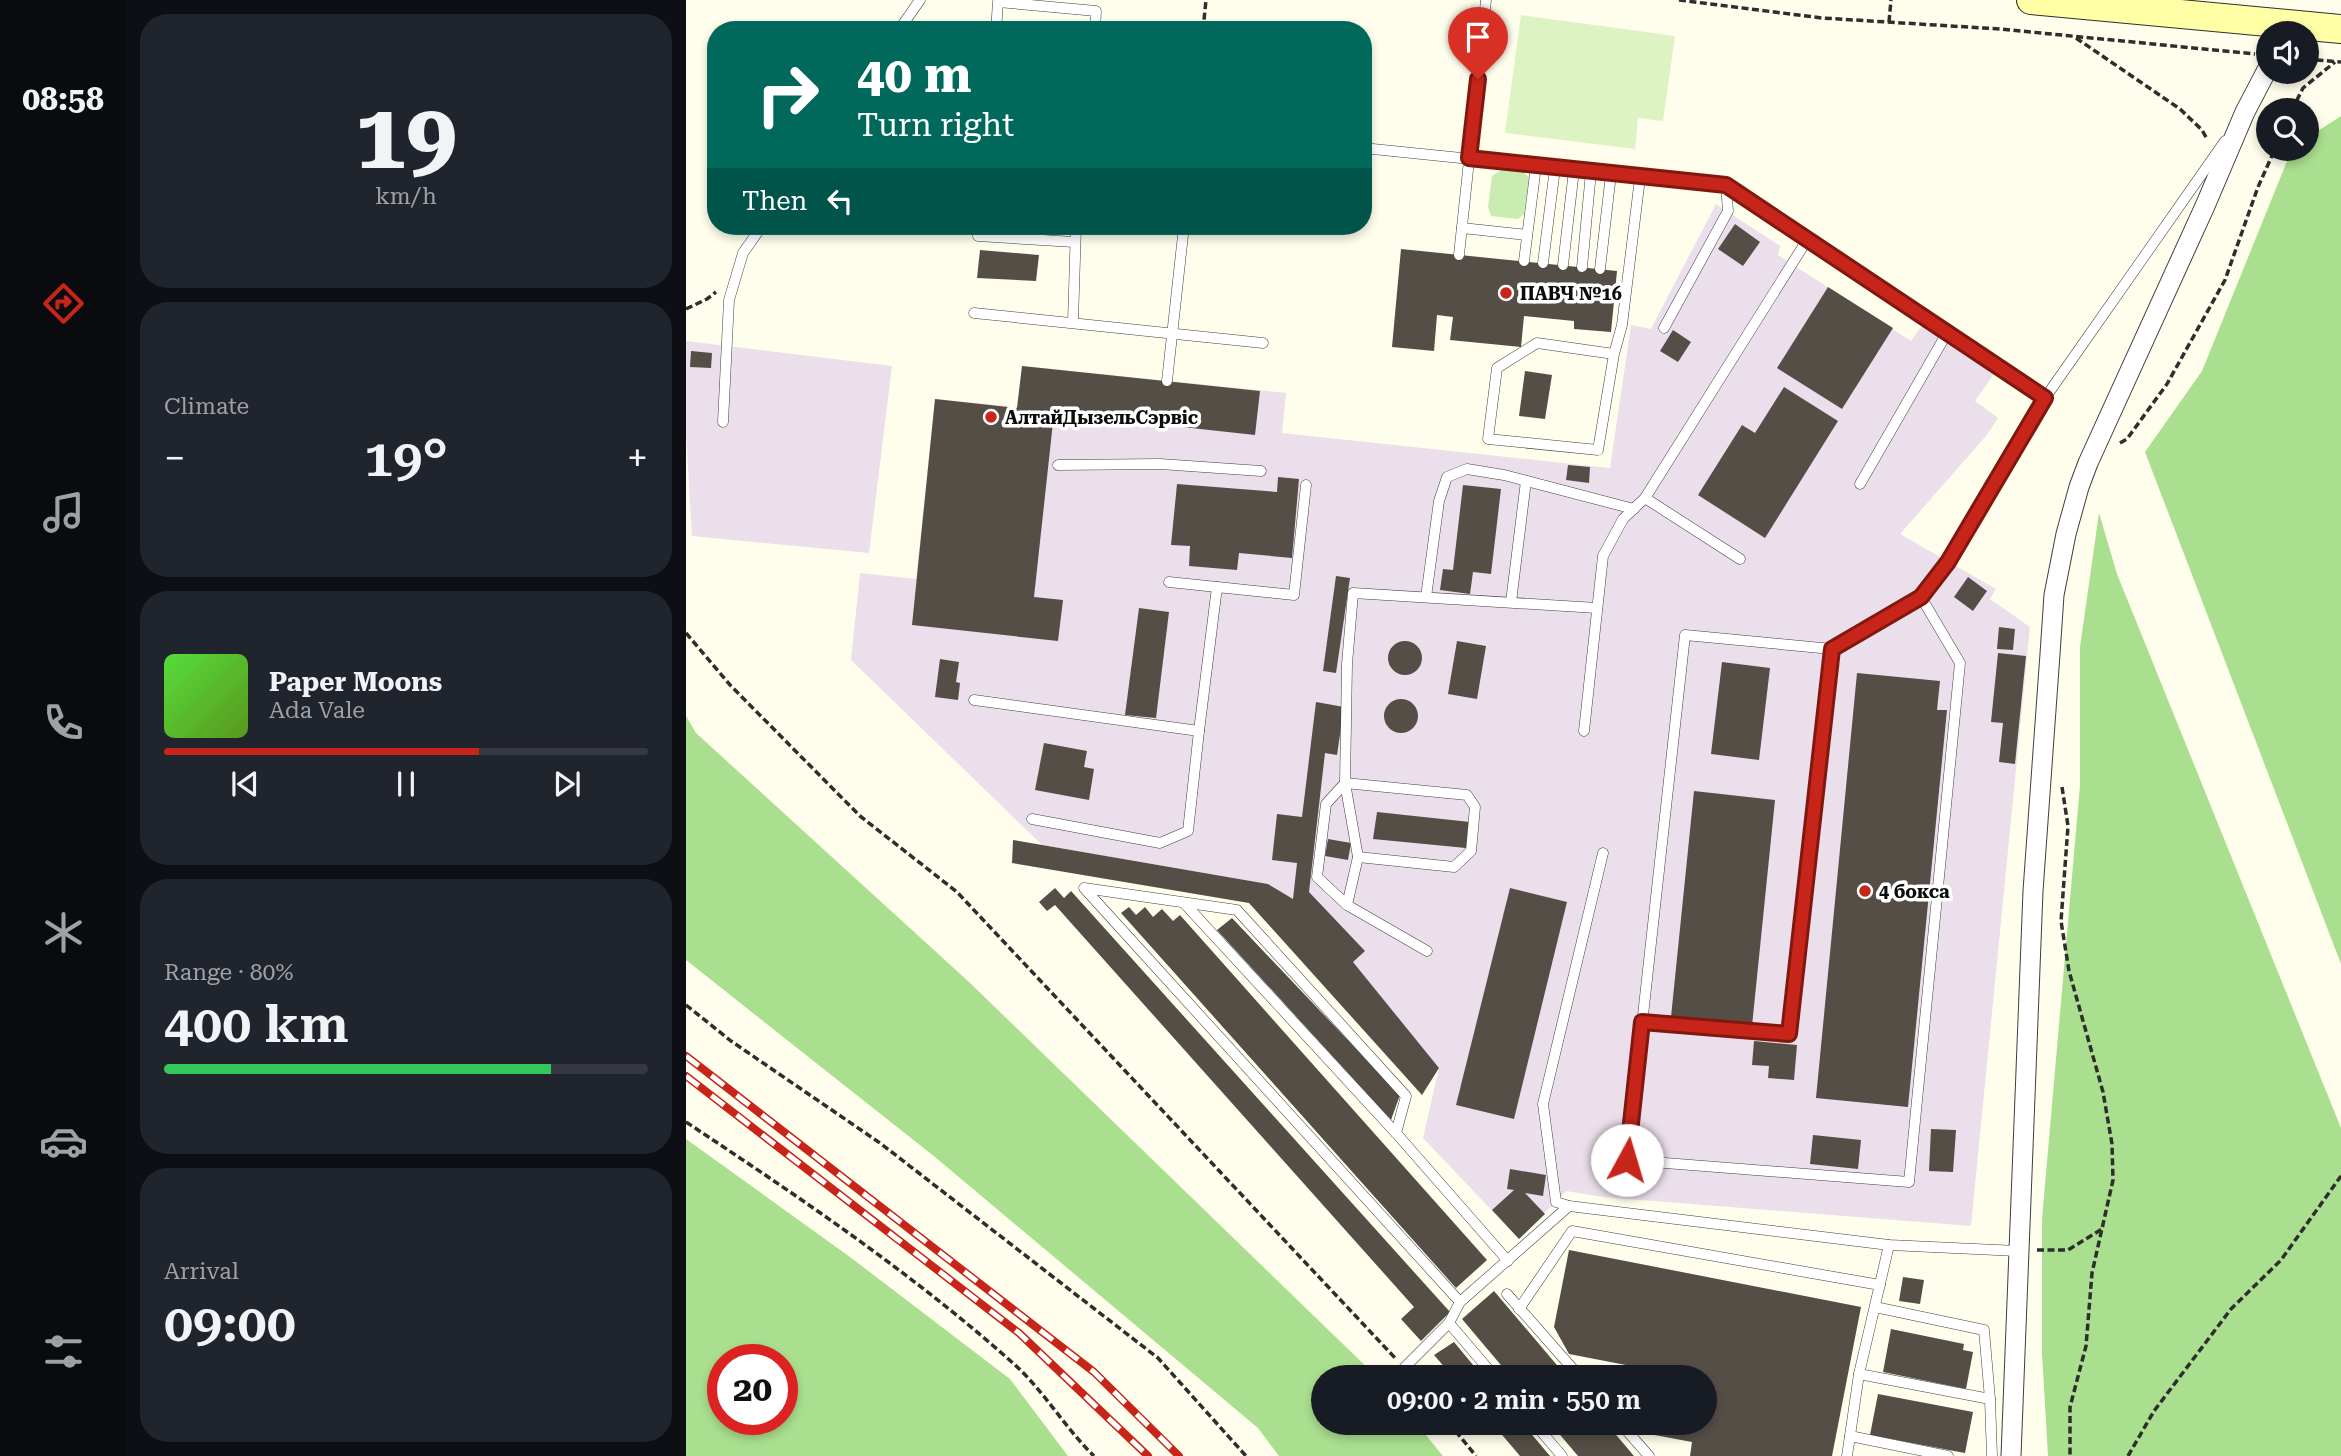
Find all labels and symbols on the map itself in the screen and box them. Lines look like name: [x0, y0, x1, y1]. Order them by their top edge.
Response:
pin: [1448, 7, 1508, 79]
place label: ПАВЧ №16: [1520, 283, 1622, 304]
marker: ПАВЧ №16: [1498, 285, 1514, 301]
place label: АлтайДызельСэрвіс: [1005, 407, 1198, 428]
marker: АлтайДызельСэрвіс: [983, 409, 999, 425]
place label: 4 бокса: [1879, 881, 1950, 902]
marker: 4 бокса: [1857, 883, 1873, 899]
position arrow: [1590, 1123, 1664, 1197]
speed limit sign: 20: [707, 1344, 798, 1435]

